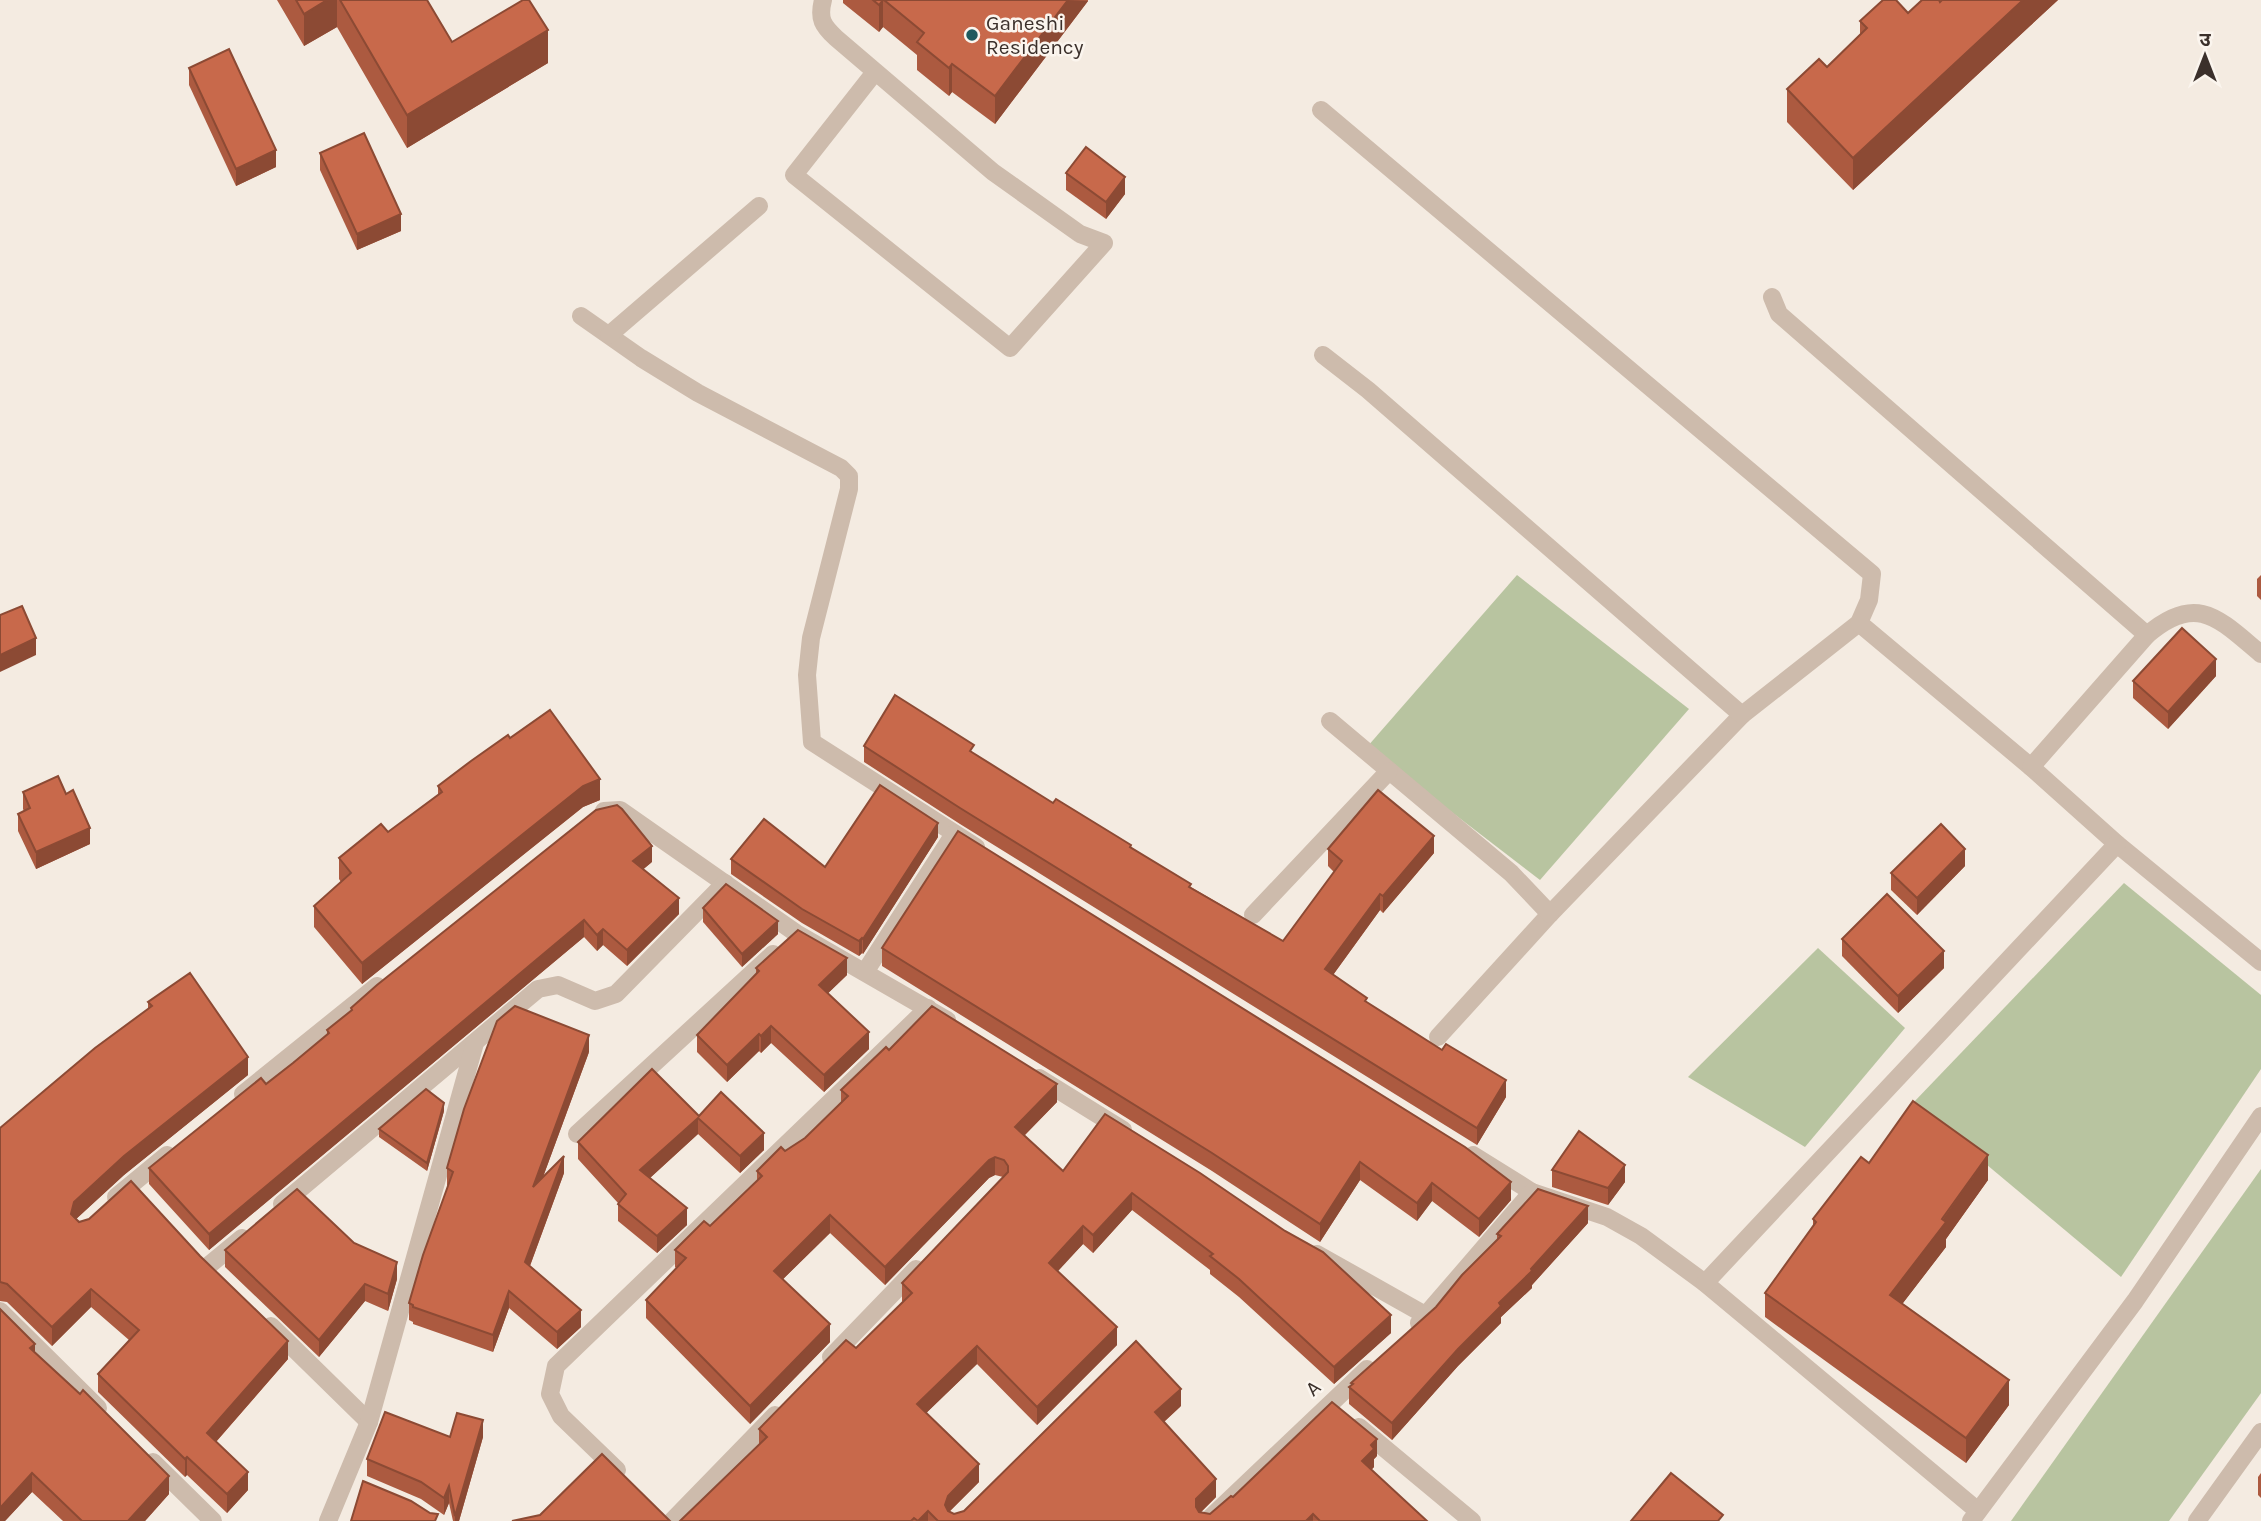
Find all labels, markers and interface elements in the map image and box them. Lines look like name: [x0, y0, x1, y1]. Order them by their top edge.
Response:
place label: Ganeshi Residency: [986, 11, 1084, 59]
north arrow: [2170, 21, 2240, 91]
marker: Ganeshi Residency: [964, 27, 980, 43]
text: उ: [2199, 29, 2211, 51]
street label: A: [1300, 1375, 1326, 1401]

